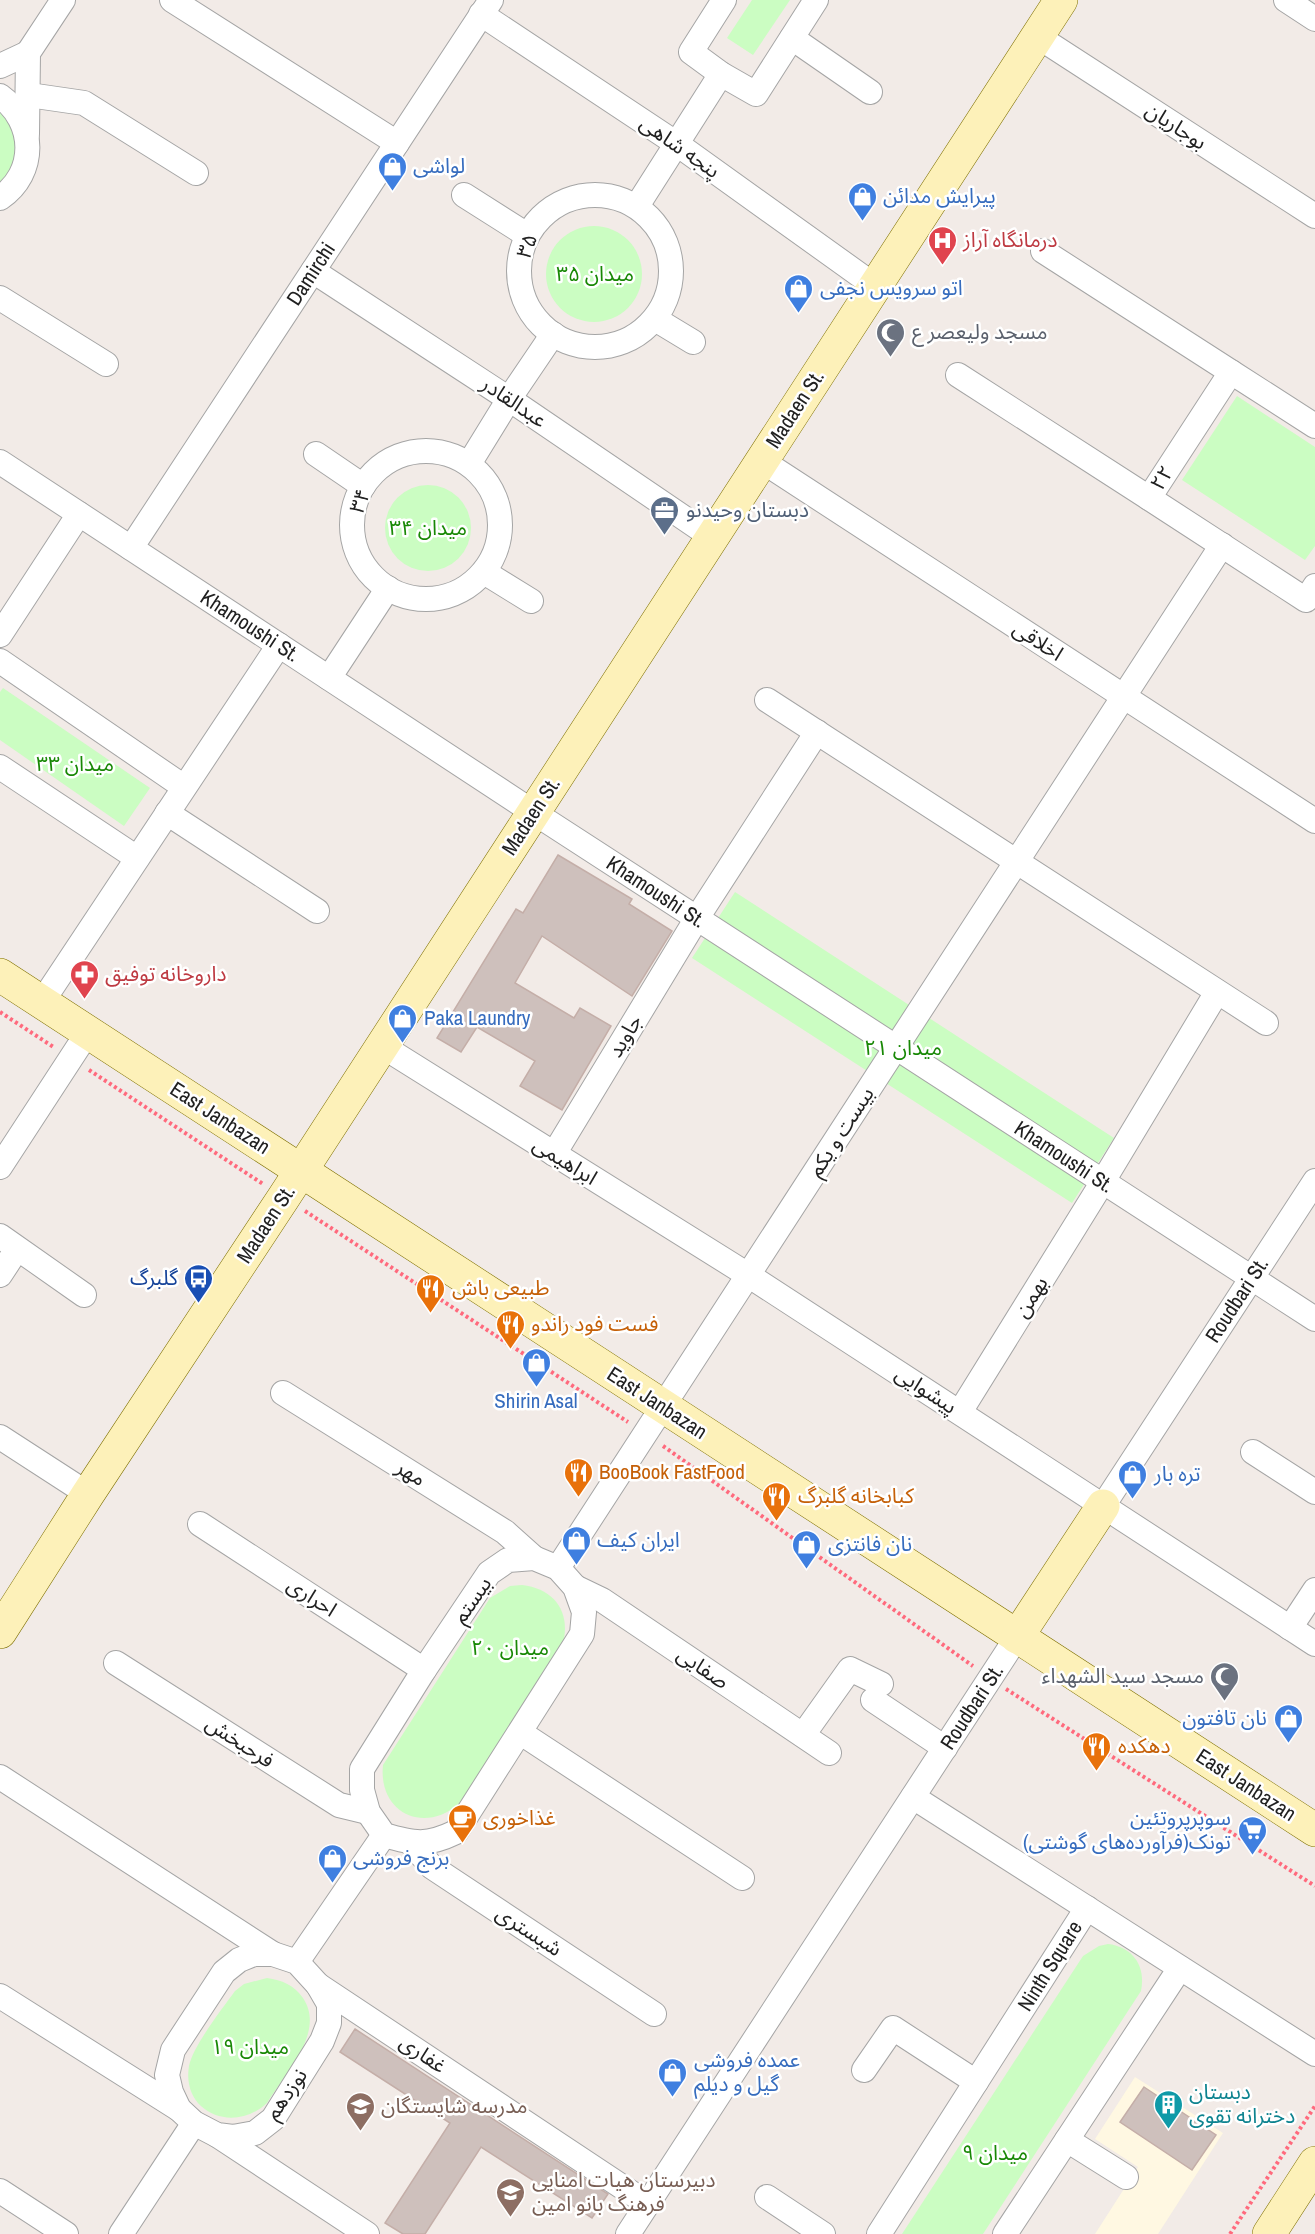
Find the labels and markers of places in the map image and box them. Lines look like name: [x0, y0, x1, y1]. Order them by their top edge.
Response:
shop icon: لواشی: [376, 150, 408, 192]
place label: لواشی: [413, 151, 465, 180]
shop icon: پیرایش مدائن: [846, 180, 878, 222]
place label: پیرایش مدائن: [883, 181, 996, 210]
hospital icon: درمانگاه آراز: [926, 224, 958, 266]
place label: درمانگاه آراز: [962, 225, 1058, 254]
shop icon: اتو سرویس نجفی: [783, 272, 815, 314]
place label: اتو سرویس نجفی: [820, 273, 963, 302]
mosque icon: مسجد ولیعصر ع: [875, 316, 907, 358]
place label: مسجد ولیعصر ع: [912, 317, 1048, 347]
office icon: دبستان وحیدنو: [649, 494, 681, 536]
place label: دبستان وحیدنو: [686, 495, 809, 524]
pharmacy icon: داروخانه توفیق: [68, 958, 100, 1000]
place label: داروخانه توفیق: [105, 959, 227, 988]
shop icon: Paka Laundry: [387, 1002, 419, 1044]
place label: Paka Laundry: [424, 1003, 531, 1032]
bus stop icon: گلبرگ: [183, 1262, 215, 1304]
place label: گلبرگ: [130, 1263, 178, 1292]
restaurant icon: طبیعی باش: [415, 1272, 447, 1314]
place label: طبیعی باش: [452, 1273, 550, 1302]
restaurant icon: فست فود راندو: [494, 1308, 526, 1350]
place label: فست فود راندو: [531, 1309, 658, 1338]
shop icon: Shirin Asal: [520, 1346, 552, 1388]
place label: Shirin Asal: [494, 1386, 578, 1415]
restaurant icon: BooBook FastFood: [562, 1456, 594, 1498]
place label: BooBook FastFood: [599, 1457, 745, 1486]
shop icon: تره بار: [1117, 1458, 1149, 1500]
place label: تره بار: [1153, 1459, 1201, 1488]
restaurant icon: کبابخانه گلبرگ: [761, 1480, 793, 1522]
place label: کبابخانه گلبرگ: [798, 1481, 914, 1510]
shop icon: ایران کیف: [560, 1524, 592, 1566]
place label: ایران کیف: [597, 1525, 680, 1554]
shop icon: نان فانتزی: [791, 1528, 823, 1570]
place label: نان فانتزی: [828, 1529, 912, 1558]
mosque icon: مسجد سید الشهداء: [1209, 1660, 1241, 1702]
place label: مسجد سید الشهداء: [1042, 1661, 1204, 1690]
shop icon: نان تافتون: [1272, 1702, 1304, 1744]
place label: نان تافتون: [1182, 1703, 1267, 1732]
restaurant icon: دهکده: [1081, 1730, 1113, 1772]
place label: دهکده: [1118, 1731, 1170, 1760]
cafe icon: غذاخوری: [446, 1802, 478, 1844]
place label: غذاخوری: [483, 1803, 556, 1832]
place label: سوپرپروتئین تونک(فرآورده‌های گوشتی): [1023, 1803, 1231, 1856]
supermarket icon: سوپرپروتئین تونک(فرآورده‌های گوشتی): [1236, 1814, 1268, 1856]
shop icon: برنج فروشی: [316, 1842, 348, 1884]
place label: برنج فروشی: [353, 1843, 449, 1873]
place label: عمده فروشی گیل و دیلم: [694, 2045, 800, 2099]
shop icon: عمده فروشی گیل و دیلم: [657, 2056, 689, 2098]
place label: دبستان دخترانه تقوی: [1189, 2077, 1295, 2130]
building icon: دبستان دخترانه تقوی: [1152, 2088, 1184, 2130]
school or university icon: مدرسه شایستگان: [344, 2090, 376, 2132]
place label: مدرسه شایستگان: [381, 2091, 527, 2120]
place label: دبیرستان هیات امنایی فرهنگ بانو امین: [532, 2165, 715, 2218]
school or university icon: دبیرستان هیات امنایی فرهنگ بانو امین: [495, 2176, 527, 2218]

